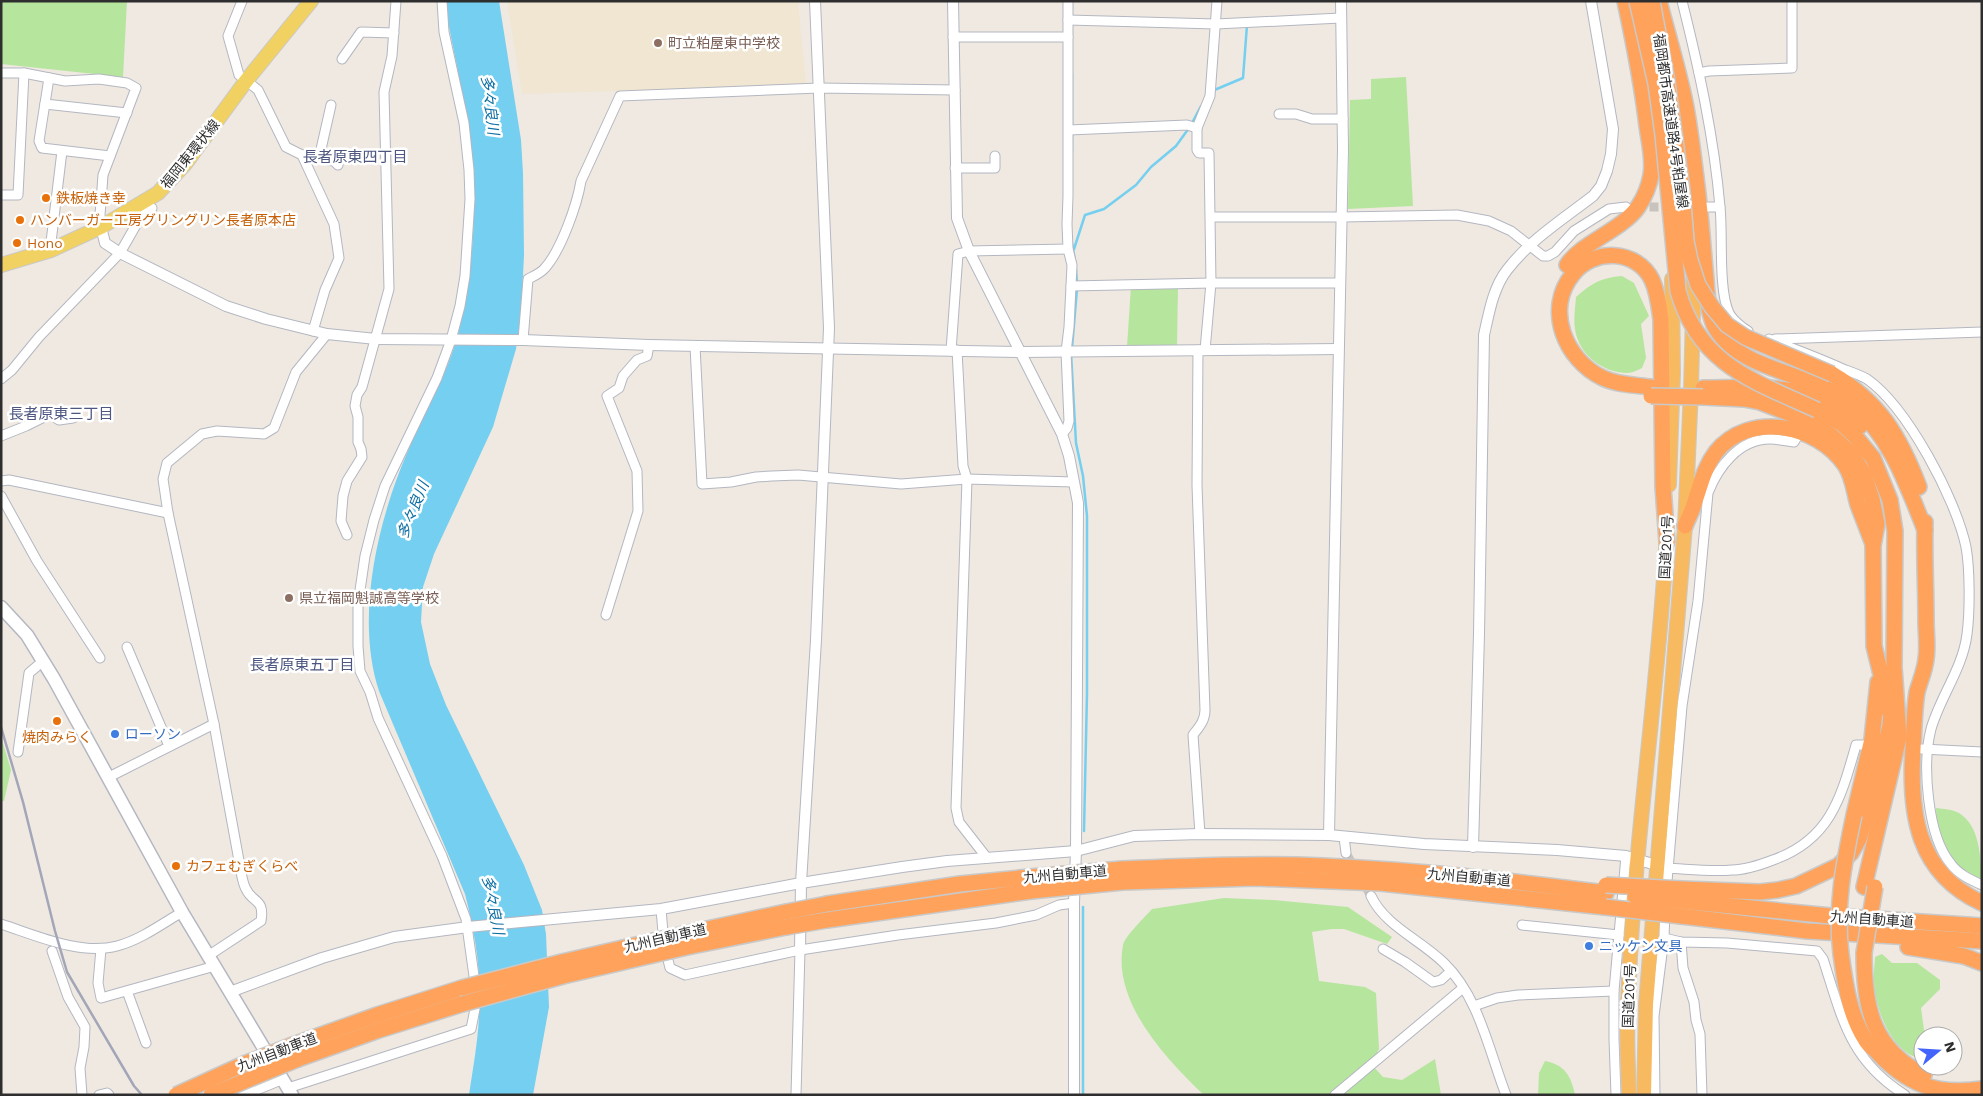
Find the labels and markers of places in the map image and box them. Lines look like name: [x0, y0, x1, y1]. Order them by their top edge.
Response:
place label: 町立粕屋東中学校: [668, 35, 780, 51]
marker: 町立粕屋東中学校: [652, 37, 664, 49]
place label: 鉄板焼き幸: [56, 190, 126, 206]
marker: 鉄板焼き幸: [40, 192, 52, 204]
place label: ハンバーガー工房グリングリン長者原本店: [30, 212, 296, 228]
marker: ハンバーガー工房グリングリン長者原本店: [14, 214, 26, 226]
place label: Hono: [27, 235, 63, 251]
marker: Hono: [11, 237, 23, 249]
place label: 県立福岡魁誠高等学校: [299, 590, 439, 606]
marker: 県立福岡魁誠高等学校: [283, 592, 295, 604]
marker: 焼肉みらく: [51, 715, 63, 727]
place label: ローソン: [125, 726, 181, 742]
marker: ローソン: [109, 728, 121, 740]
place label: 焼肉みらく: [22, 729, 92, 745]
place label: カフェむぎくらべ: [186, 858, 298, 874]
marker: カフェむぎくらべ: [170, 860, 182, 872]
place label: ニッケン文具: [1599, 938, 1683, 954]
marker: ニッケン文具: [1583, 940, 1595, 952]

